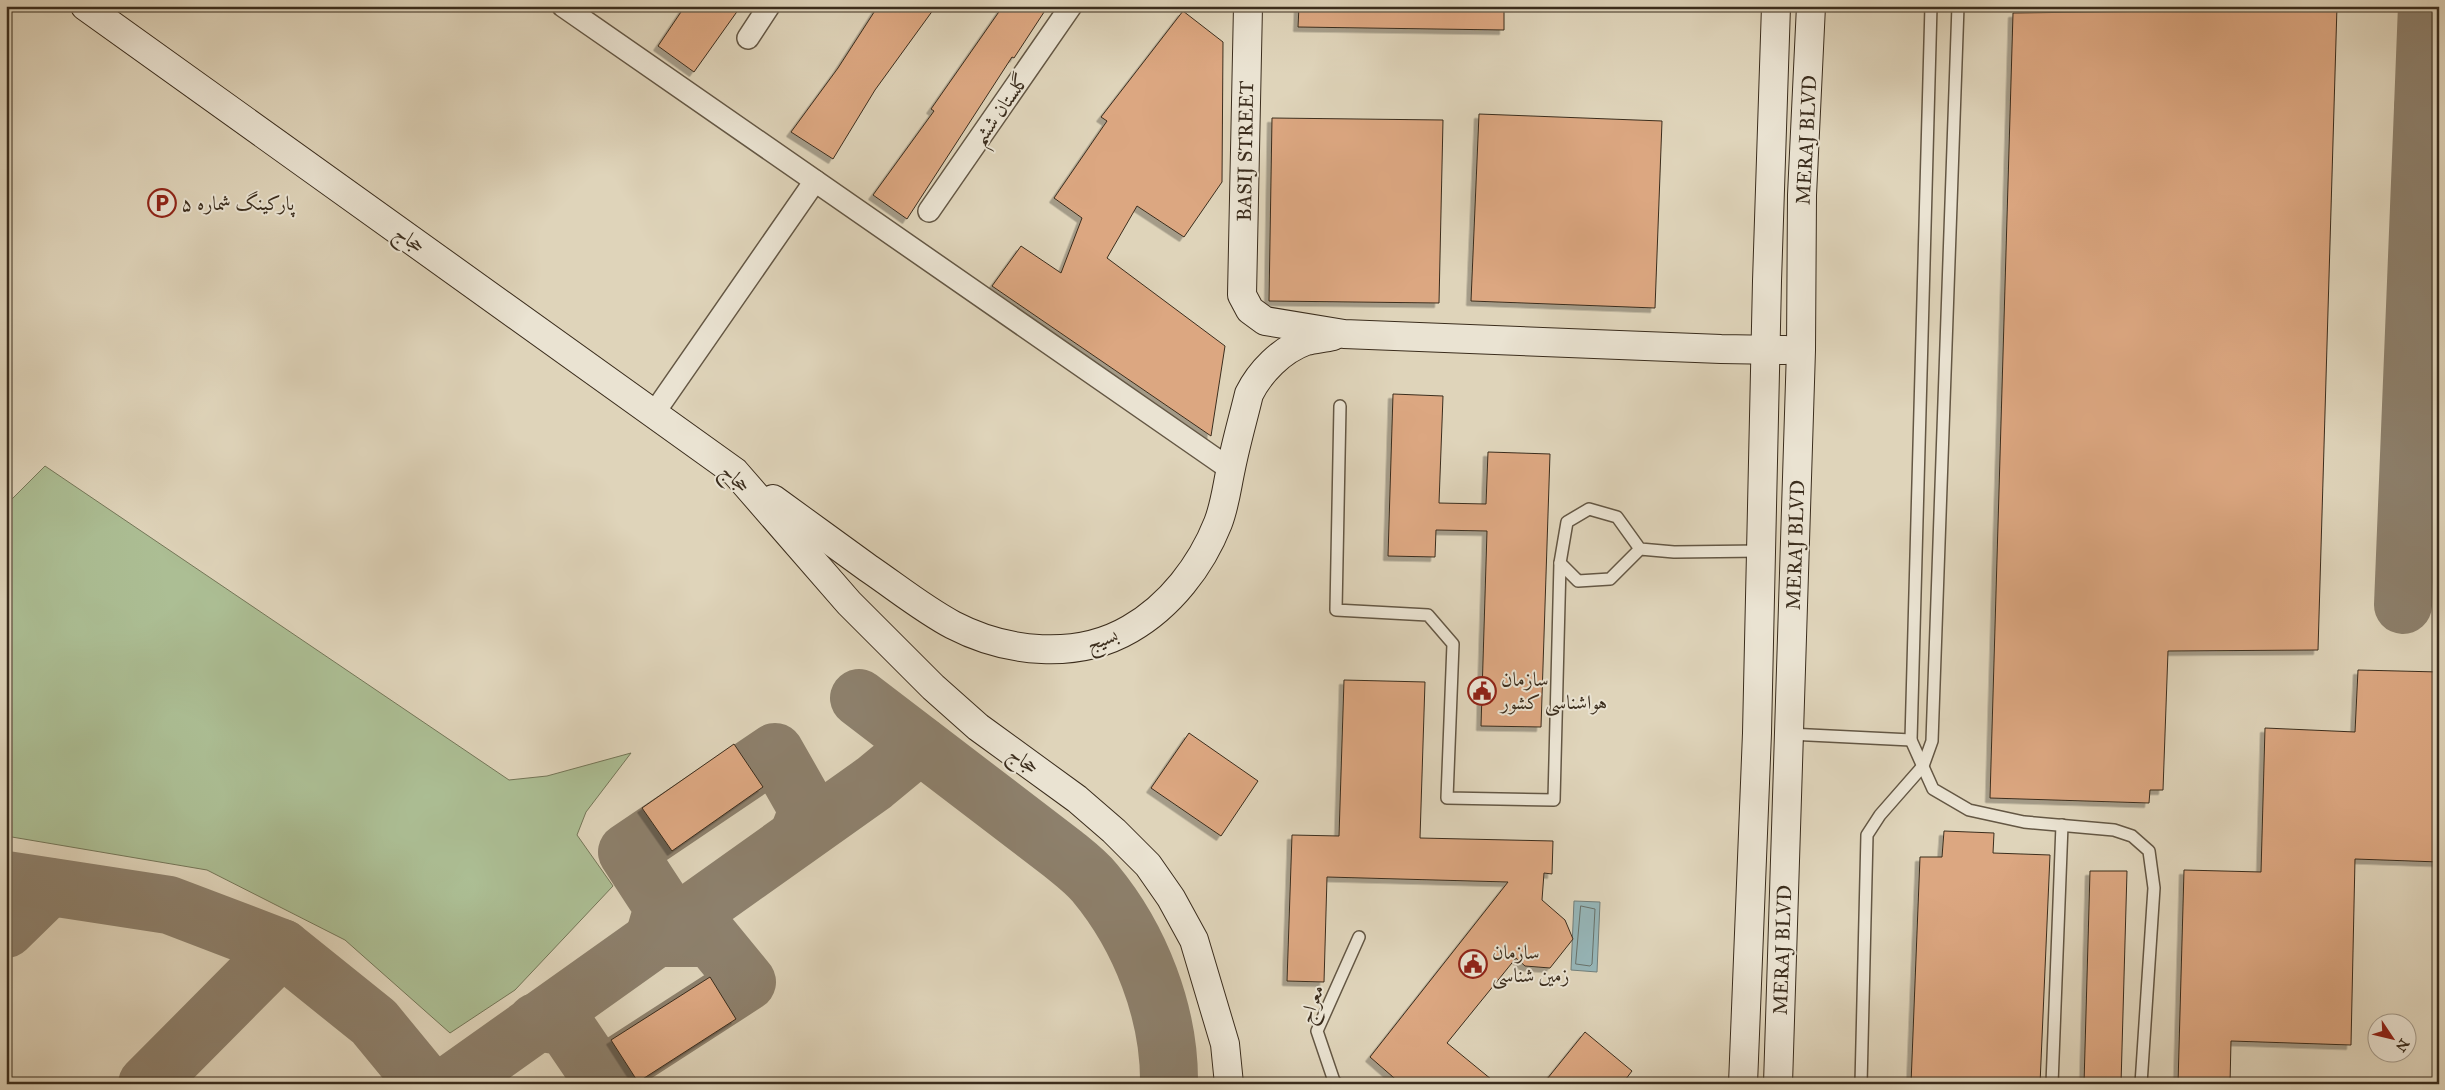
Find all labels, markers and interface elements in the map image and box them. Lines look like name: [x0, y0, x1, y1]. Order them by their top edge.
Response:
street label: گلستان ششم: [967, 68, 1040, 154]
street label: MERAJ BLVD: [1791, 74, 1822, 206]
street label: BASIJ STREET: [1232, 80, 1259, 222]
parking icon: پارکینگ شماره ۵: [147, 188, 177, 218]
place label: پارکینگ شماره ۵: [181, 190, 295, 218]
street label: حجاج: [386, 220, 430, 263]
street label: حجاج: [712, 458, 756, 502]
street label: MERAJ BLVD: [1781, 480, 1810, 610]
street label: بسیج: [1083, 622, 1124, 661]
place label: سازمان هواشناسی کشور: [1499, 667, 1607, 717]
public building icon: سازمان هواشناسی کشور: [1467, 676, 1497, 706]
street label: حجاج: [1000, 741, 1044, 784]
street label: MERAJ BLVD: [1768, 885, 1797, 1015]
place label: سازمان زمین شناسی: [1492, 940, 1570, 990]
public building icon: سازمان زمین شناسی: [1458, 949, 1488, 979]
street label: معراج: [1293, 981, 1334, 1029]
north arrow: [2368, 1012, 2418, 1062]
text: N: [2392, 1035, 2413, 1055]

